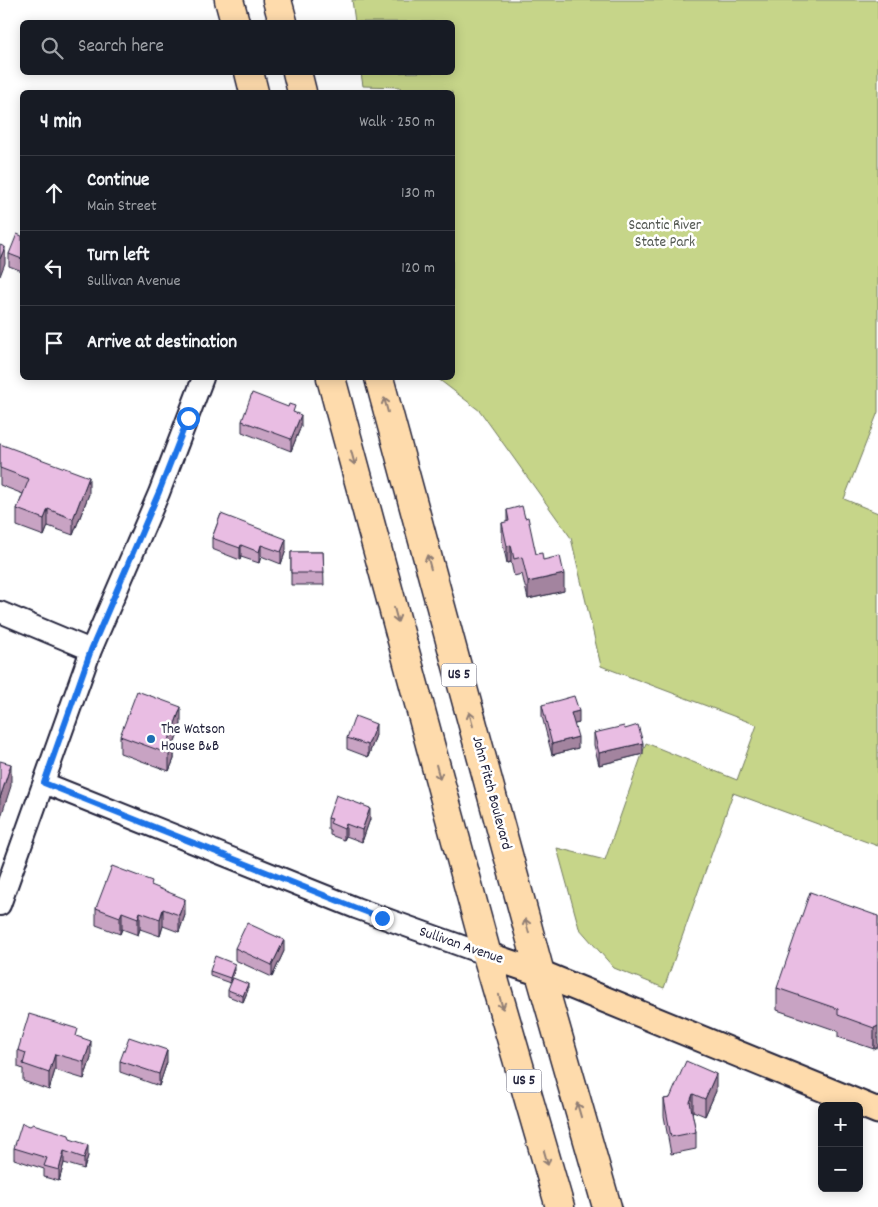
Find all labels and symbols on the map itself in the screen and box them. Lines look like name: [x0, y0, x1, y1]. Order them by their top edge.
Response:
park label: Scantic River State Park: [629, 215, 702, 254]
one-way arrow: [381, 397, 390, 413]
route start: [177, 407, 200, 430]
one-way arrow: [349, 450, 358, 466]
one-way arrow: [423, 554, 433, 570]
one-way arrow: [391, 607, 401, 623]
road number: US 5: [442, 664, 476, 686]
one-way arrow: [466, 711, 475, 727]
place label: The Watson House B&B: [161, 719, 225, 758]
marker: The Watson House B&B: [145, 733, 157, 745]
street label: John Fitch Boulevard: [465, 734, 517, 852]
one-way arrow: [434, 764, 443, 780]
route end: [371, 907, 394, 930]
one-way arrow: [522, 919, 532, 935]
street label: Sullivan Avenue: [416, 921, 506, 971]
one-way arrow: [496, 994, 506, 1010]
road number: US 5: [506, 1070, 542, 1092]
one-way arrow: [574, 1102, 584, 1118]
one-way arrow: [541, 1150, 551, 1166]

